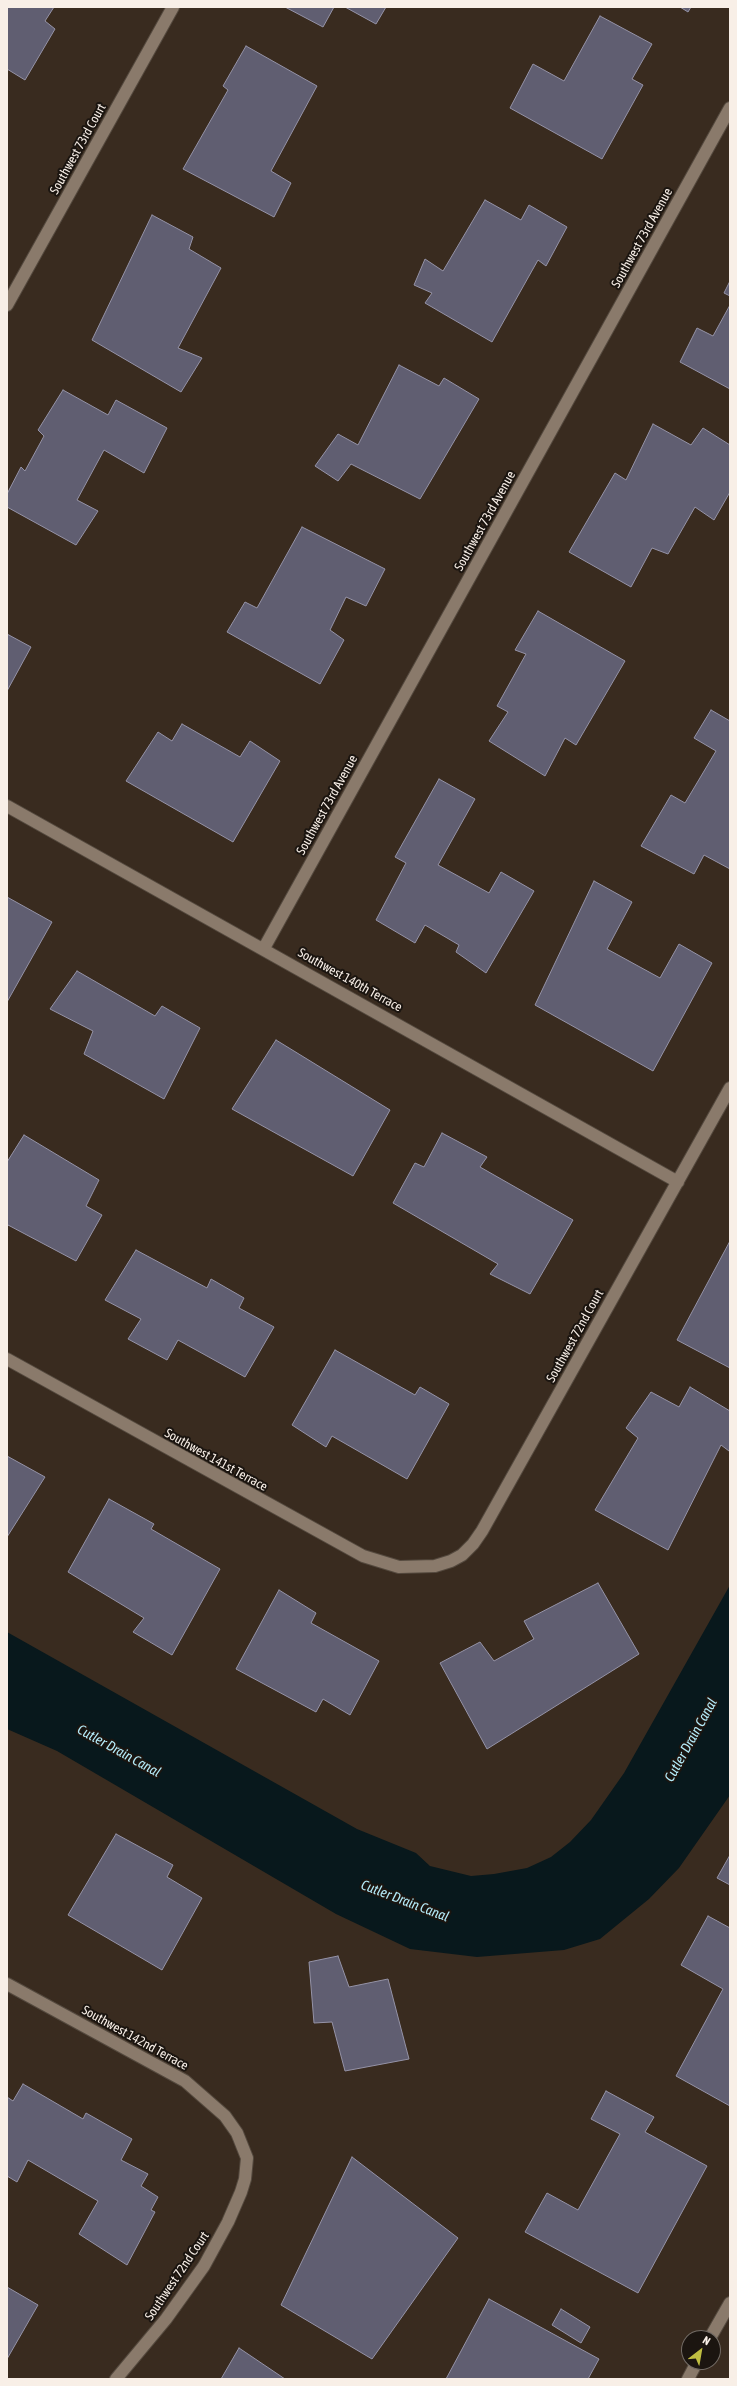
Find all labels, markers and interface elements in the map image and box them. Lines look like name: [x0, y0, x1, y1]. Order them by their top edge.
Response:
street label: Southwest 73rd Court: [47, 101, 109, 197]
street label: Southwest 73rd Avenue: [608, 185, 676, 291]
street label: Southwest 73rd Avenue: [451, 468, 519, 574]
street label: Southwest 73rd Avenue: [293, 752, 361, 858]
street label: Southwest 140th Terrace: [295, 945, 405, 1015]
street label: Southwest 72nd Court: [543, 1287, 607, 1385]
street label: Southwest 141st Terrace: [162, 1425, 270, 1495]
water label: Cutler Drain Canal: [661, 1695, 721, 1785]
water label: Cutler Drain Canal: [74, 1721, 164, 1781]
water label: Cutler Drain Canal: [359, 1877, 451, 1925]
street label: Southwest 142nd Terrace: [79, 2002, 191, 2074]
street label: Southwest 72nd Court: [142, 2229, 212, 2323]
north arrow: [681, 2330, 721, 2370]
text: N: [701, 2334, 713, 2347]

